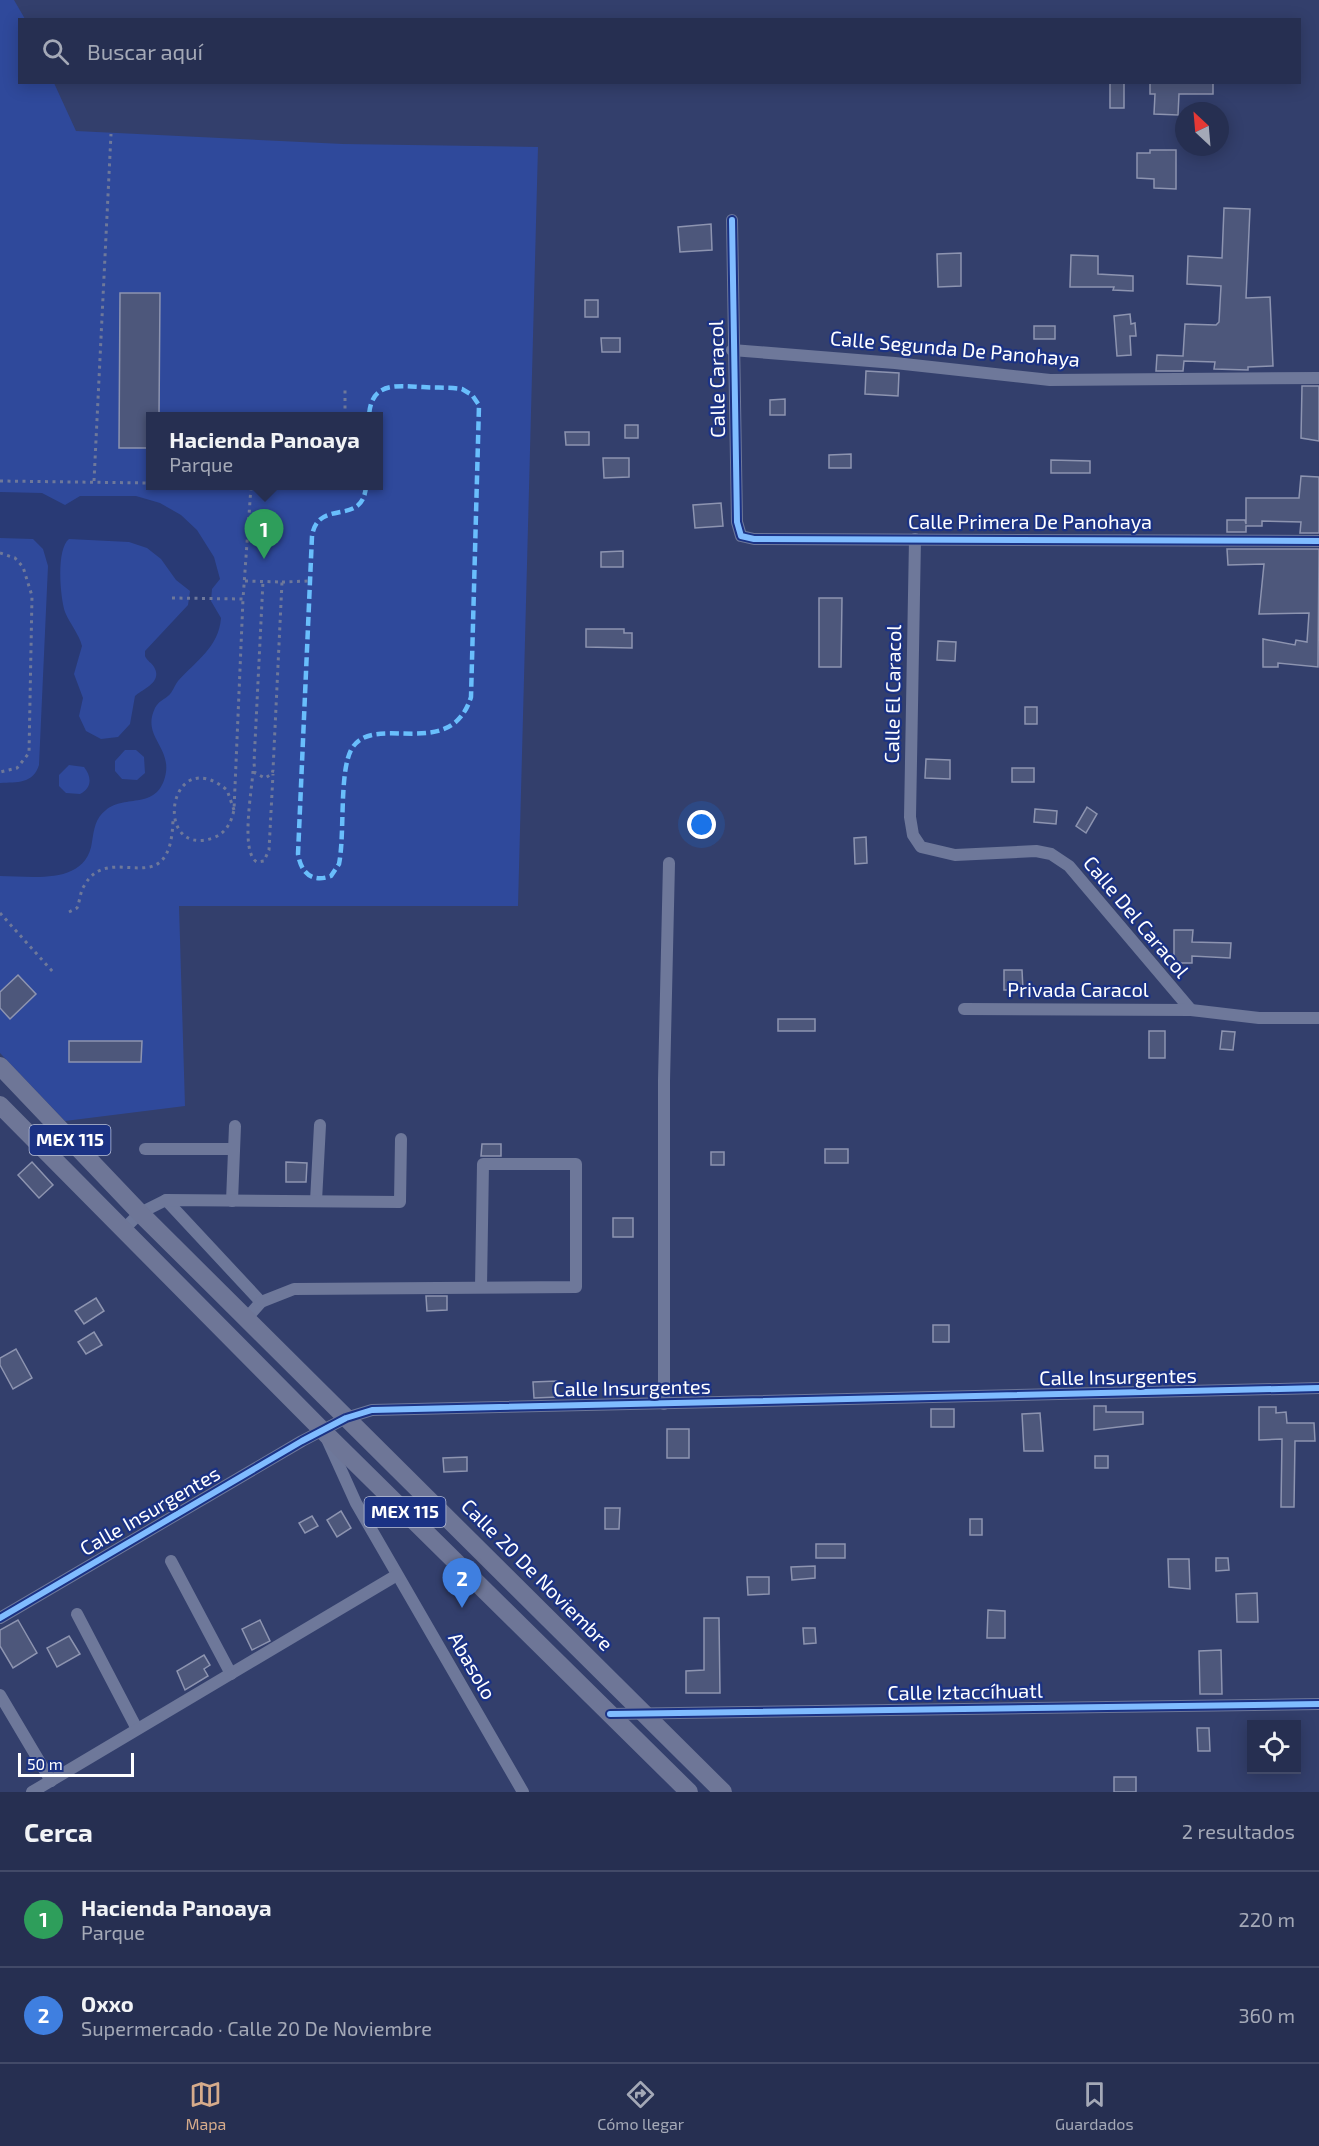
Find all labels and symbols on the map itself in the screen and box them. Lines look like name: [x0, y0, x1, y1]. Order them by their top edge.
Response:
north arrow: [1175, 102, 1229, 156]
street label: Calle Caracol: [703, 320, 729, 438]
street label: Calle Segunda De Panohaya: [829, 325, 1081, 371]
street label: Calle Primera De Panohaya: [908, 509, 1152, 533]
pin: 1: [244, 510, 284, 559]
street label: Calle El Caracol: [879, 624, 905, 764]
your location: [687, 810, 716, 839]
street label: Calle Del Caracol: [1079, 851, 1195, 982]
street label: Privada Caracol: [1007, 977, 1149, 1001]
road number: MEX 115: [29, 1125, 110, 1155]
street label: Calle Insurgentes: [1039, 1363, 1197, 1389]
street label: Calle Insurgentes: [553, 1374, 711, 1400]
street label: Calle Insurgentes: [75, 1460, 224, 1560]
street label: Calle 20 De Noviembre: [456, 1494, 618, 1656]
road number: MEX 115: [364, 1497, 446, 1527]
pin: 2: [442, 1558, 482, 1608]
street label: Abasolo: [444, 1628, 502, 1703]
street label: Calle Iztaccíhuatl: [887, 1678, 1043, 1704]
scale bar: [18, 1750, 134, 1778]

